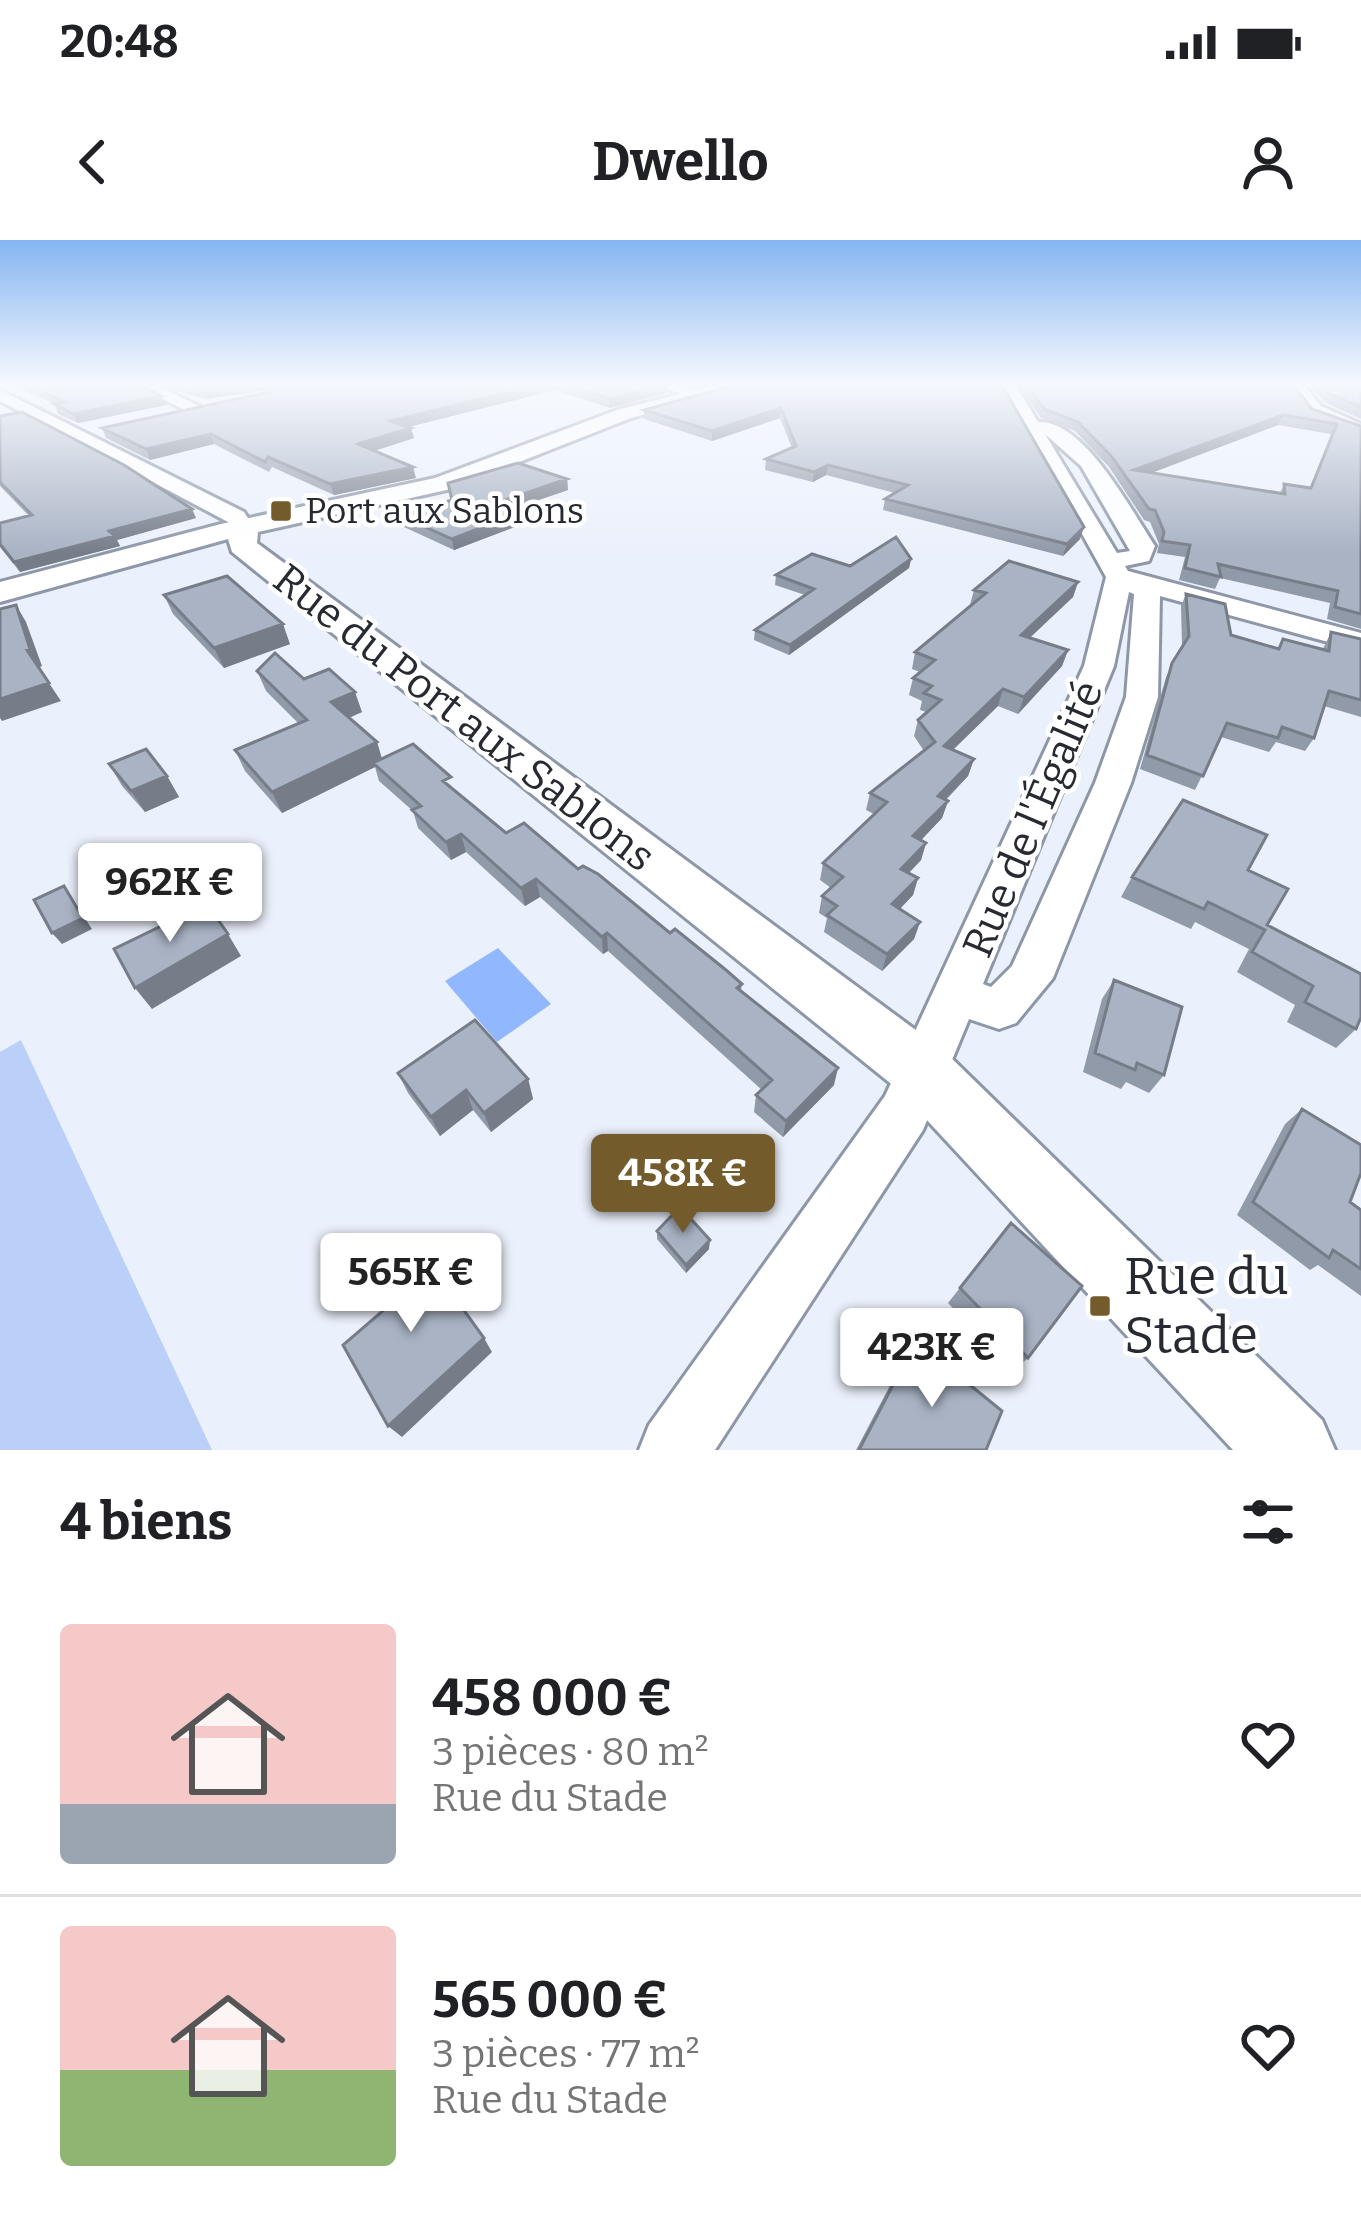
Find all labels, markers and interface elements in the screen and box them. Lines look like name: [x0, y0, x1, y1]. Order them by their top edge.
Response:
text: 20:48: [60, 15, 179, 69]
icon: back: [60, 129, 126, 195]
icon: person: [1235, 129, 1301, 195]
text: Dwello: [592, 130, 769, 194]
place label: Port aux Sablons: [305, 489, 584, 533]
marker: Port aux Sablons: [268, 498, 294, 524]
street label: Rue du Port aux Sablons: [264, 554, 664, 882]
street label: Rue de l'Égalité: [951, 673, 1114, 965]
pin: 962K €: [72, 843, 268, 945]
text: 962K €: [105, 859, 235, 905]
pin: 458K €: [585, 1134, 781, 1236]
text: 458K €: [618, 1150, 748, 1196]
pin: 565K €: [313, 1233, 509, 1335]
place label: Rue du Stade: [1124, 1246, 1288, 1367]
text: 565K €: [347, 1249, 475, 1295]
marker: Rue du Stade: [1087, 1293, 1113, 1319]
pin: 423K €: [834, 1308, 1030, 1410]
text: 423K €: [867, 1324, 997, 1370]
icon: filters: [1235, 1489, 1301, 1555]
text: 4 biens: [60, 1491, 232, 1553]
text: 458 000 €: [432, 1667, 673, 1729]
icon: home: [156, 1672, 300, 1816]
icon: heart: [1235, 1711, 1301, 1777]
text: 3 pièces · 80 m²: [432, 1729, 709, 1775]
text: Rue du Stade: [432, 1775, 668, 1821]
text: 565 000 €: [432, 1969, 668, 2031]
icon: home: [156, 1974, 300, 2118]
icon: heart: [1235, 2013, 1301, 2079]
text: 3 pièces · 77 m²: [432, 2031, 700, 2077]
text: Rue du Stade: [432, 2077, 668, 2123]

